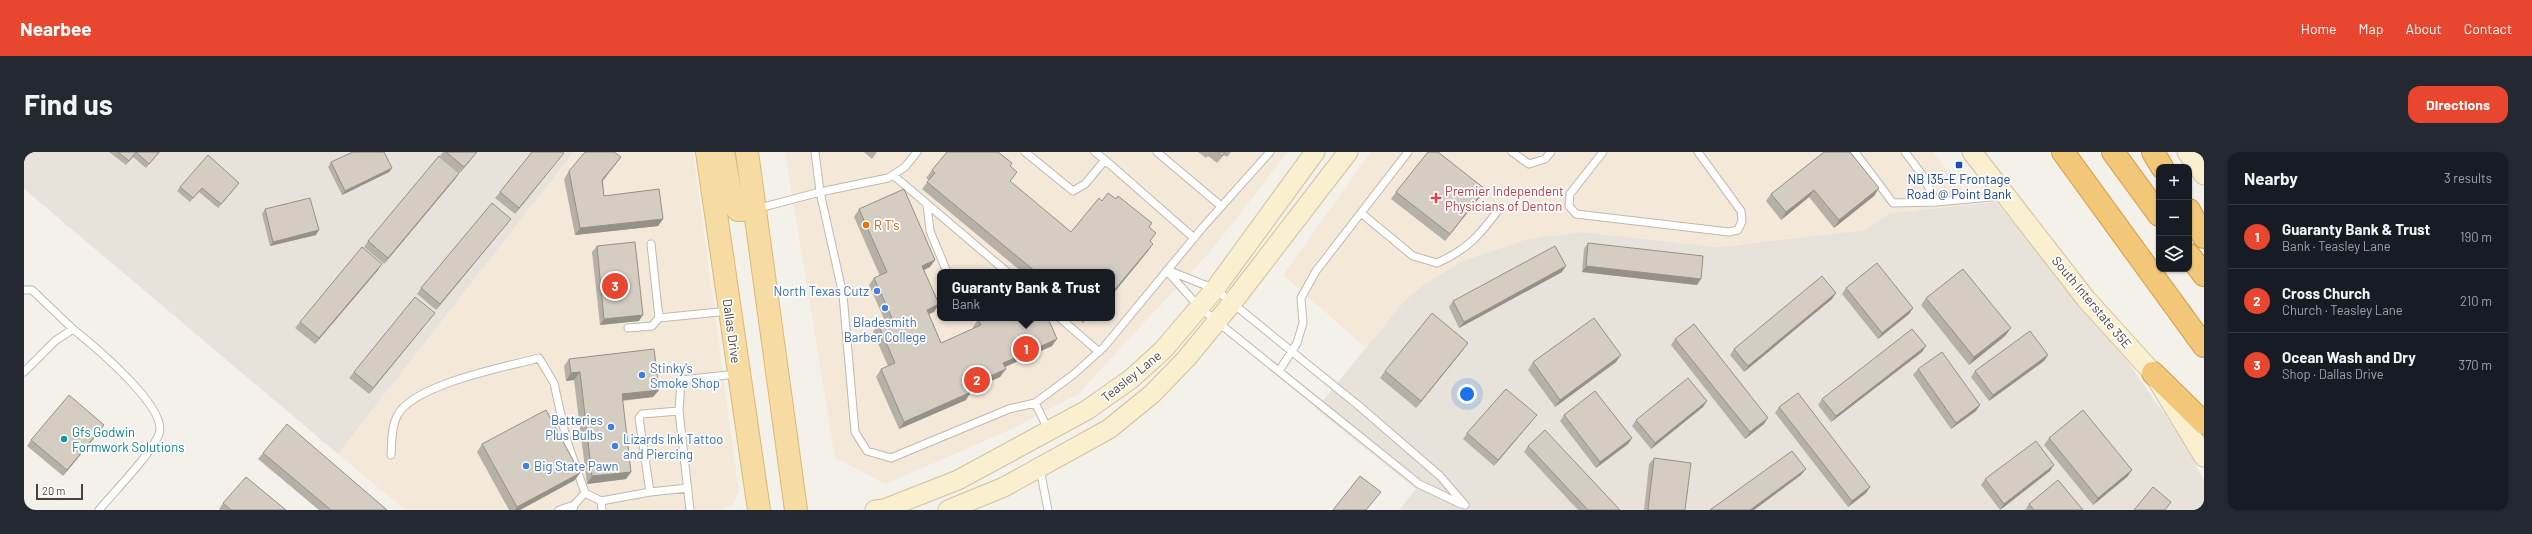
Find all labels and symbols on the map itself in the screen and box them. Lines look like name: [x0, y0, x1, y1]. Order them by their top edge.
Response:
marker: NB I35-E Frontage Road @ Point Bank: [1954, 160, 1964, 170]
place label: NB I35-E Frontage Road @ Point Bank: [1906, 171, 2012, 202]
place label: Premier Independent Physicians of Denton: [1445, 183, 1564, 214]
marker: Premier Independent Physicians of Denton: [1430, 192, 1442, 204]
place label: R T's: [874, 217, 900, 233]
marker: R T's: [861, 220, 871, 230]
street label: South Interstate 35E: [2049, 253, 2135, 351]
pin: 3: [602, 271, 628, 301]
place label: North Texas Cutz: [774, 283, 869, 299]
marker: North Texas Cutz: [872, 286, 882, 296]
street label: Dallas Drive: [720, 298, 744, 364]
marker: Bladesmith Barber College: [880, 303, 890, 313]
place label: Bladesmith Barber College: [844, 314, 926, 345]
pin: 1: [1013, 334, 1039, 364]
street label: Teasley Lane: [1098, 347, 1164, 405]
place label: Stinky's Smoke Shop: [650, 360, 720, 391]
pin: 2: [964, 365, 990, 395]
marker: Stinky's Smoke Shop: [637, 370, 647, 380]
your location: [1457, 384, 1477, 404]
place label: Batteries Plus Bulbs: [545, 412, 603, 443]
marker: Batteries Plus Bulbs: [606, 422, 616, 432]
place label: Gfs Godwin Formwork Solutions: [72, 424, 184, 455]
place label: Lizards Ink Tattoo and Piercing: [623, 431, 723, 462]
marker: Gfs Godwin Formwork Solutions: [59, 434, 69, 444]
marker: Lizards Ink Tattoo and Piercing: [610, 441, 620, 451]
place label: Big State Pawn: [534, 458, 619, 474]
marker: Big State Pawn: [521, 461, 531, 471]
scale bar: [36, 482, 83, 501]

